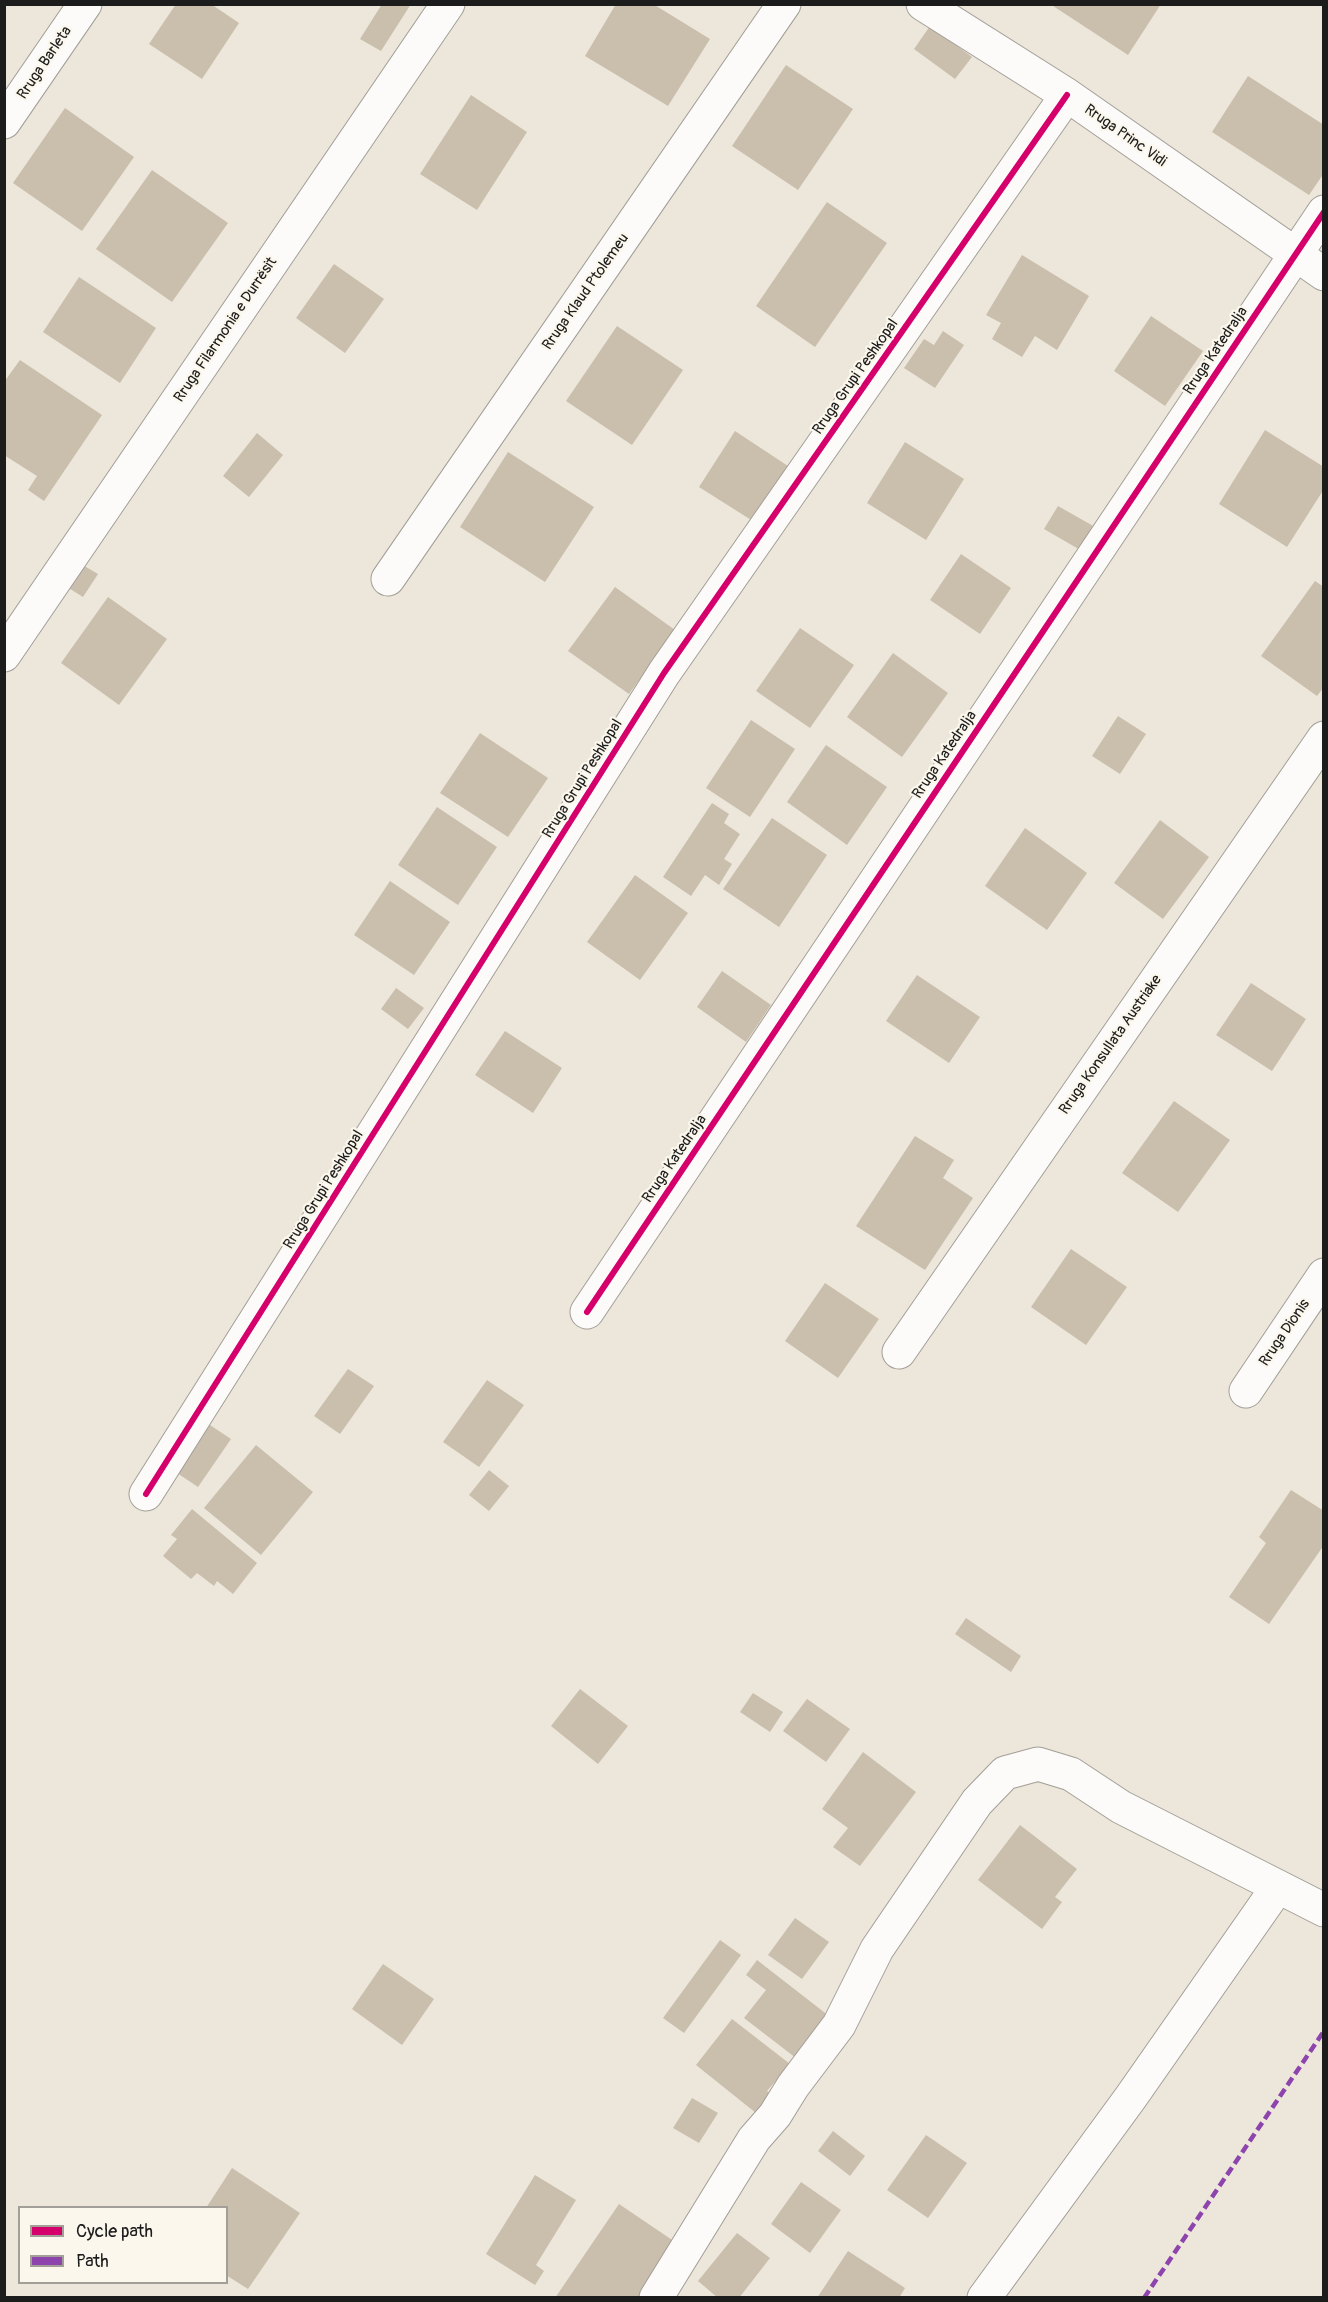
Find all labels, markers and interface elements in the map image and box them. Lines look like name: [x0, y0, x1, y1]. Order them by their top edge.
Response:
street label: Rruga Barleta: [14, 23, 76, 103]
street label: Rruga Princ Vidi: [1080, 101, 1170, 171]
street label: Rruga Klaud Ptolemeu: [539, 230, 633, 354]
street label: Rruga Filarmonia e Durrësit: [171, 254, 281, 406]
street label: Rruga Katedralja: [1180, 304, 1252, 398]
street label: Rruga Grupi Peshkopal: [809, 316, 903, 438]
street label: Rruga Katedralja: [909, 708, 981, 802]
street label: Rruga Grupi Peshkopal: [539, 716, 627, 842]
street label: Rruga Konsullata Austriake: [1056, 972, 1166, 1118]
street label: Rruga Katedralja: [639, 1112, 711, 1206]
street label: Rruga Grupi Peshkopal: [280, 1127, 368, 1253]
street label: Rruga Dionis: [1256, 1296, 1314, 1370]
legend: [18, 2206, 228, 2284]
text: Cycle path: [76, 2220, 153, 2243]
text: Path: [76, 2250, 109, 2273]

